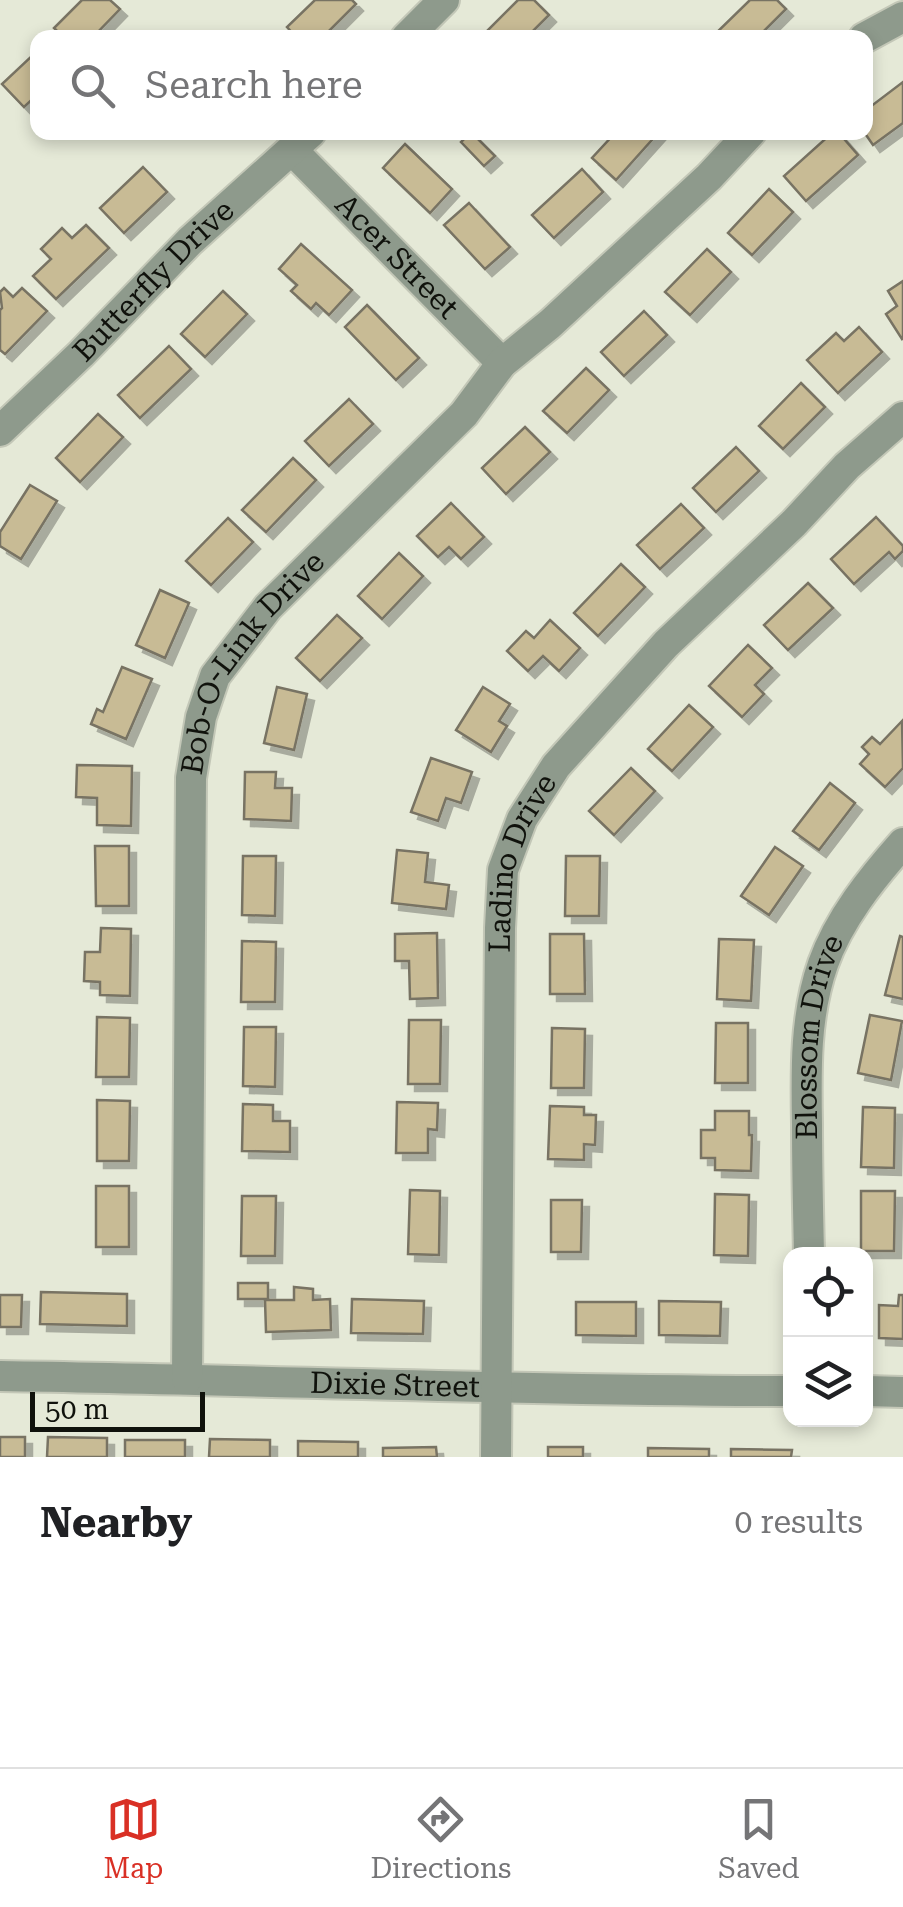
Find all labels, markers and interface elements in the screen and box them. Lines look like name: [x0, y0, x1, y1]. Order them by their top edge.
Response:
search box: [30, 30, 873, 140]
icon: search: [65, 58, 120, 113]
text: Search here: [145, 63, 363, 107]
street label: Acer Street: [329, 187, 466, 325]
street label: Butterfly Drive: [66, 192, 241, 368]
street label: Bob-O-Link Drive: [174, 544, 331, 777]
street label: Ladino Drive: [482, 767, 563, 953]
street label: Blossom Drive: [789, 929, 850, 1140]
map controls: [783, 1247, 873, 1427]
button: locate: [783, 1247, 873, 1337]
button: layers: [783, 1337, 873, 1427]
street label: Dixie Street: [310, 1365, 480, 1404]
scale bar: [30, 1387, 205, 1432]
text: 50 m: [45, 1393, 109, 1426]
text: Nearby: [40, 1498, 192, 1547]
text: 0 results: [735, 1503, 863, 1541]
tab: Map: [104, 1792, 163, 1885]
tab: Directions: [370, 1792, 511, 1885]
tab: Saved: [718, 1792, 800, 1885]

